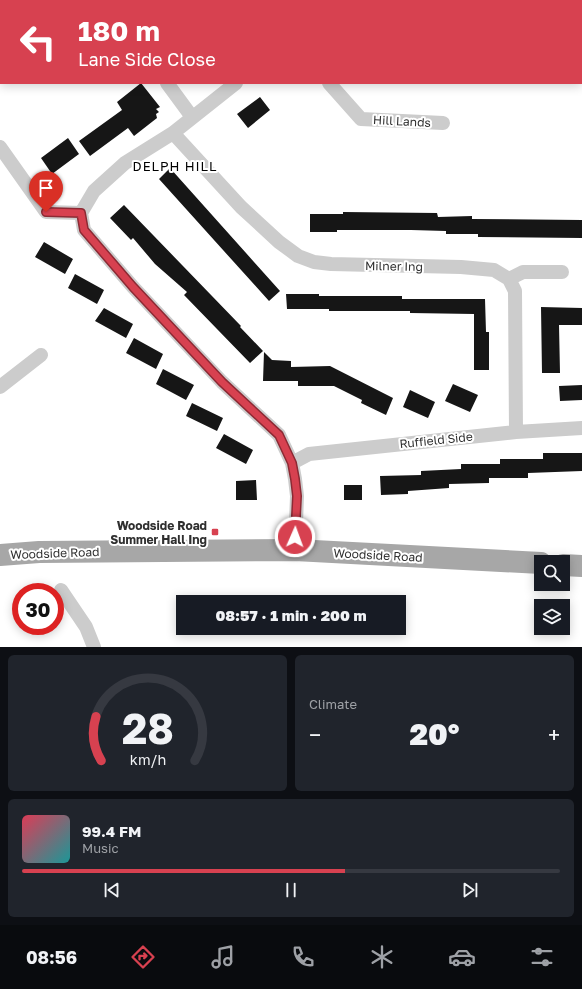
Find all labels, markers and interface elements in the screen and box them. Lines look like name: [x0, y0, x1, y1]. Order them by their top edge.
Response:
text: 180 m: [78, 14, 160, 47]
icon: left: [12, 16, 64, 68]
text: Lane Side Close: [78, 48, 216, 70]
street label: Hill Lands: [373, 112, 431, 130]
district label: DELPH HILL: [133, 158, 217, 174]
pin: [29, 171, 63, 212]
icon: arrive: [35, 177, 57, 199]
street label: Milner Ing: [365, 258, 423, 274]
street label: Ruffield Side: [399, 429, 473, 451]
position arrow: [274, 516, 316, 558]
place label: Woodside Road Summer Hall Ing: [110, 518, 207, 547]
marker: Woodside Road Summer Hall Ing: [210, 527, 220, 537]
street label: Woodside Road: [10, 544, 100, 562]
street label: Woodside Road: [333, 545, 423, 565]
map controls: [534, 555, 570, 635]
button: search: [534, 555, 570, 591]
speed limit sign: 30: [12, 583, 64, 635]
button: layers: [534, 599, 570, 635]
text: 08:57 · 1 min · 200 m: [215, 606, 367, 624]
text: Climate: [309, 696, 357, 712]
text: 28: [122, 703, 174, 753]
text: 20°: [409, 716, 460, 752]
text: −: [309, 721, 321, 748]
text: +: [548, 721, 560, 748]
text: km/h: [129, 751, 166, 768]
text: 99.4 FM: [82, 822, 141, 840]
text: Music: [82, 840, 119, 856]
icon: previous: [101, 879, 123, 901]
icon: pause: [280, 879, 302, 901]
icon: next: [459, 879, 481, 901]
icon: directions: [129, 943, 157, 971]
icon: music: [209, 943, 237, 971]
icon: phone: [289, 943, 317, 971]
icon: climate: [368, 943, 396, 971]
icon: car: [448, 943, 476, 971]
icon: filters: [528, 943, 556, 971]
text: 08:56: [26, 946, 77, 968]

